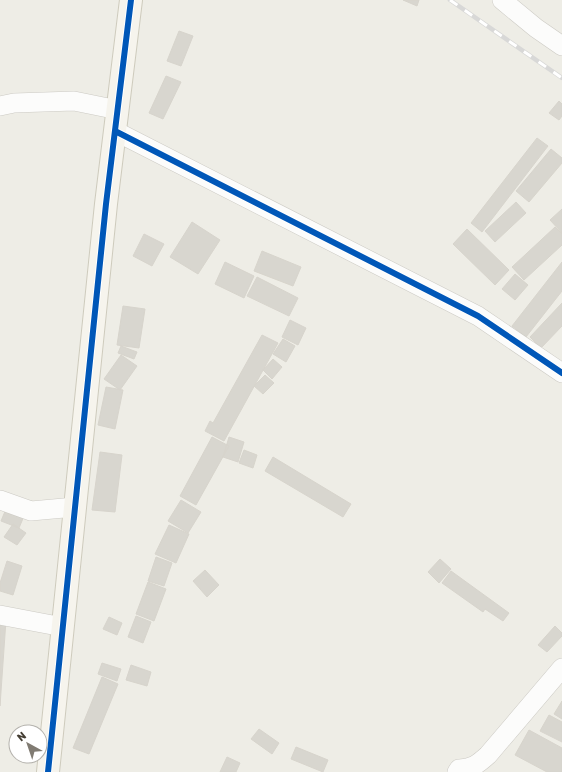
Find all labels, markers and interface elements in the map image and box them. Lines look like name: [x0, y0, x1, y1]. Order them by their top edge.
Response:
north arrow: [8, 724, 48, 764]
text: N: [15, 729, 29, 744]

